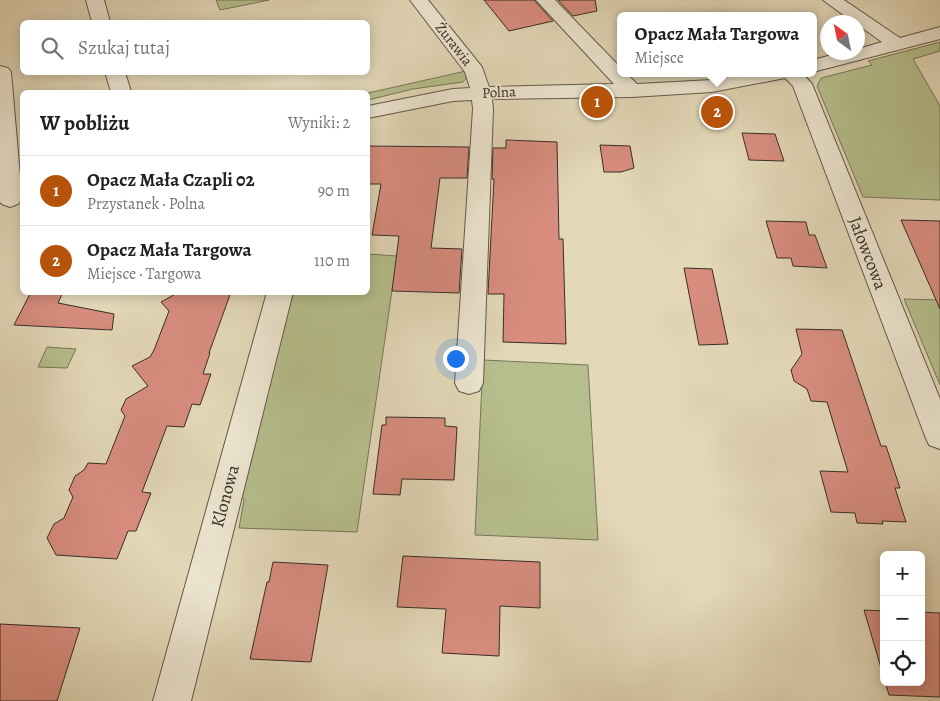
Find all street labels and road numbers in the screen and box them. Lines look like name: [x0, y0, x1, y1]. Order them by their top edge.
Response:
street label: Żurawia: [431, 18, 477, 70]
street label: Polna: [482, 81, 516, 103]
street label: Jałowcowa: [843, 213, 893, 294]
street label: Klonowa: [205, 461, 245, 530]

